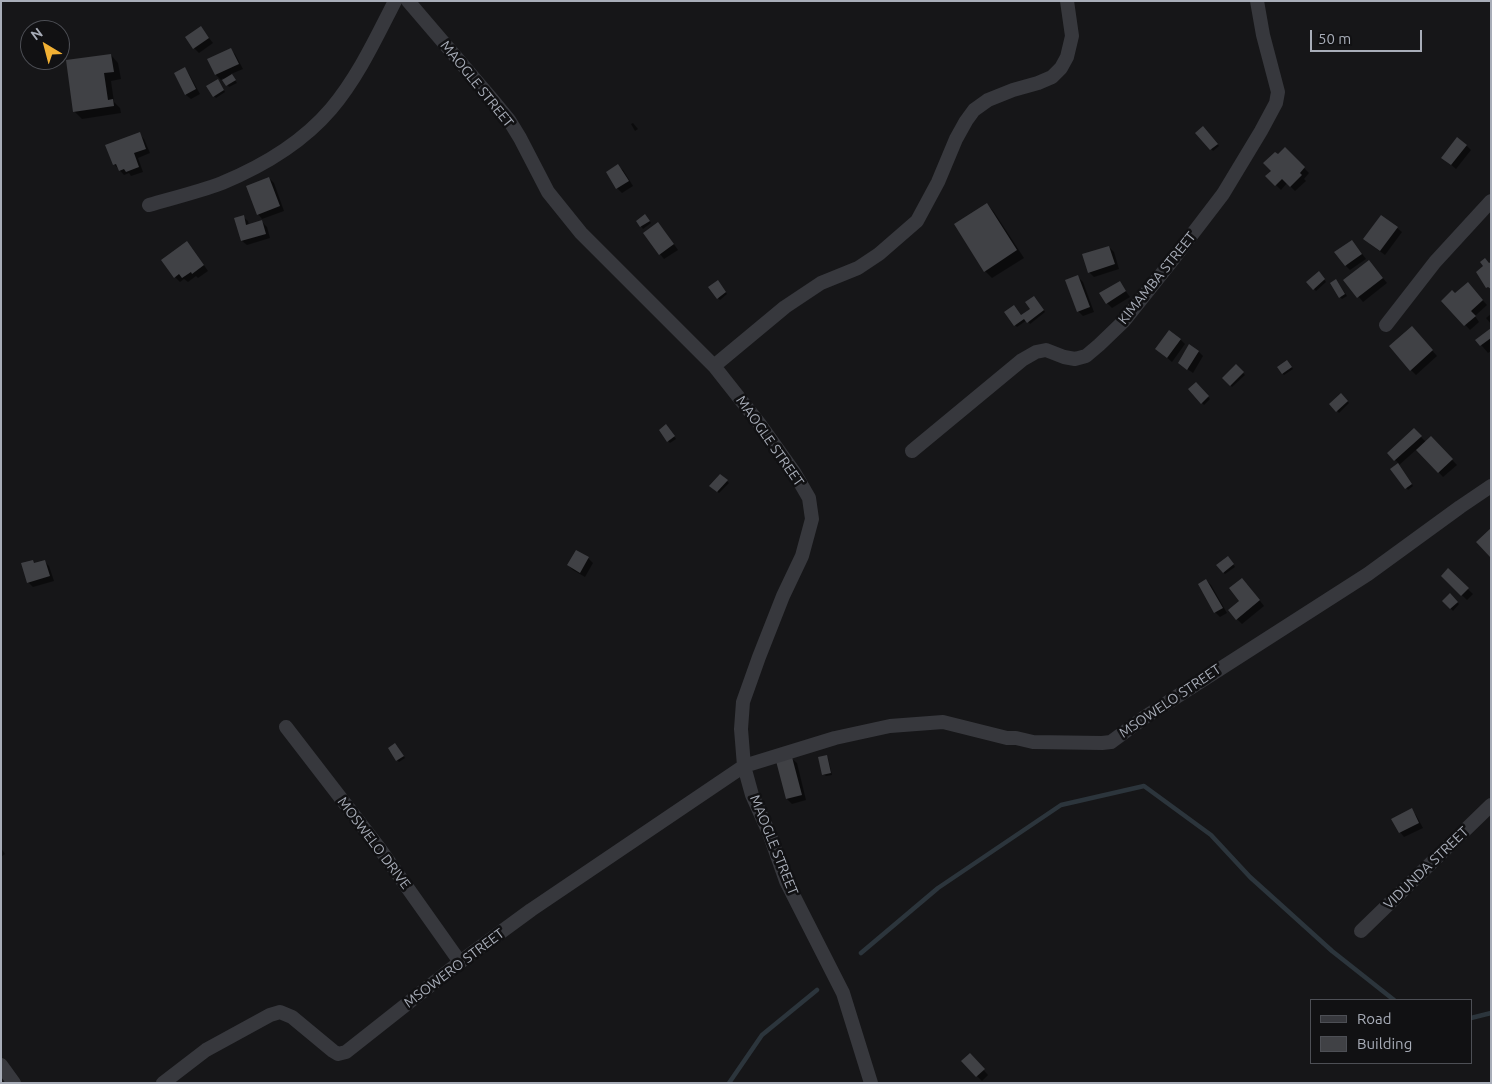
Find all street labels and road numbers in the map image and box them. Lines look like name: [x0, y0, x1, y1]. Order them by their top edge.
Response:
street label: MAOGLE STREET: [437, 37, 517, 131]
street label: KIMAMBA STREET: [1115, 228, 1199, 328]
street label: MAOGLE STREET: [732, 392, 808, 490]
street label: MSOWELO STREET: [1116, 661, 1224, 741]
street label: MAOGLE STREET: [746, 792, 802, 898]
street label: MOSWELO DRIVE: [334, 794, 414, 892]
street label: VIDUNDA STREET: [1380, 823, 1472, 913]
street label: MSOWERO STREET: [401, 925, 507, 1011]

